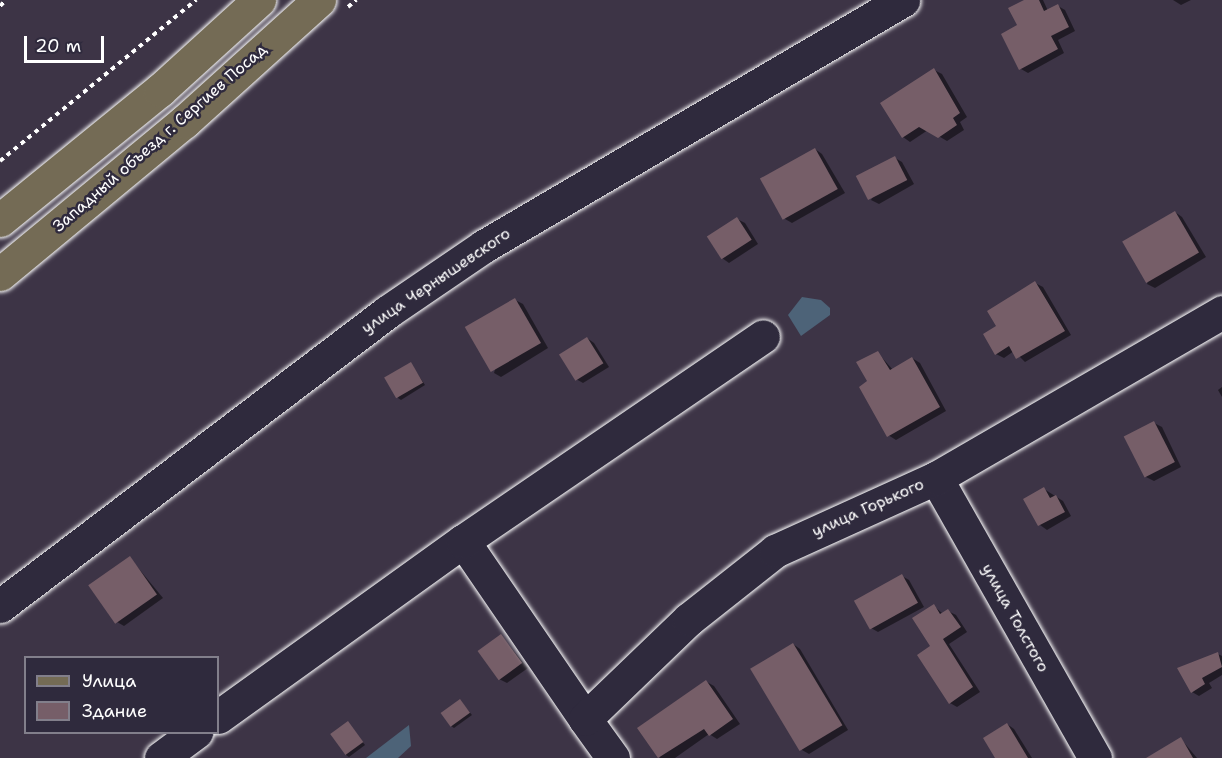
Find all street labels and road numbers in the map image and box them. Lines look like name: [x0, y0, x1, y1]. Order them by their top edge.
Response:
street label: Западный объезд г. Сергиев Посад: [49, 40, 271, 236]
street label: улица Чернышевского: [358, 224, 514, 338]
street label: улица Горького: [809, 475, 927, 541]
street label: улица Толстого: [977, 560, 1053, 676]

